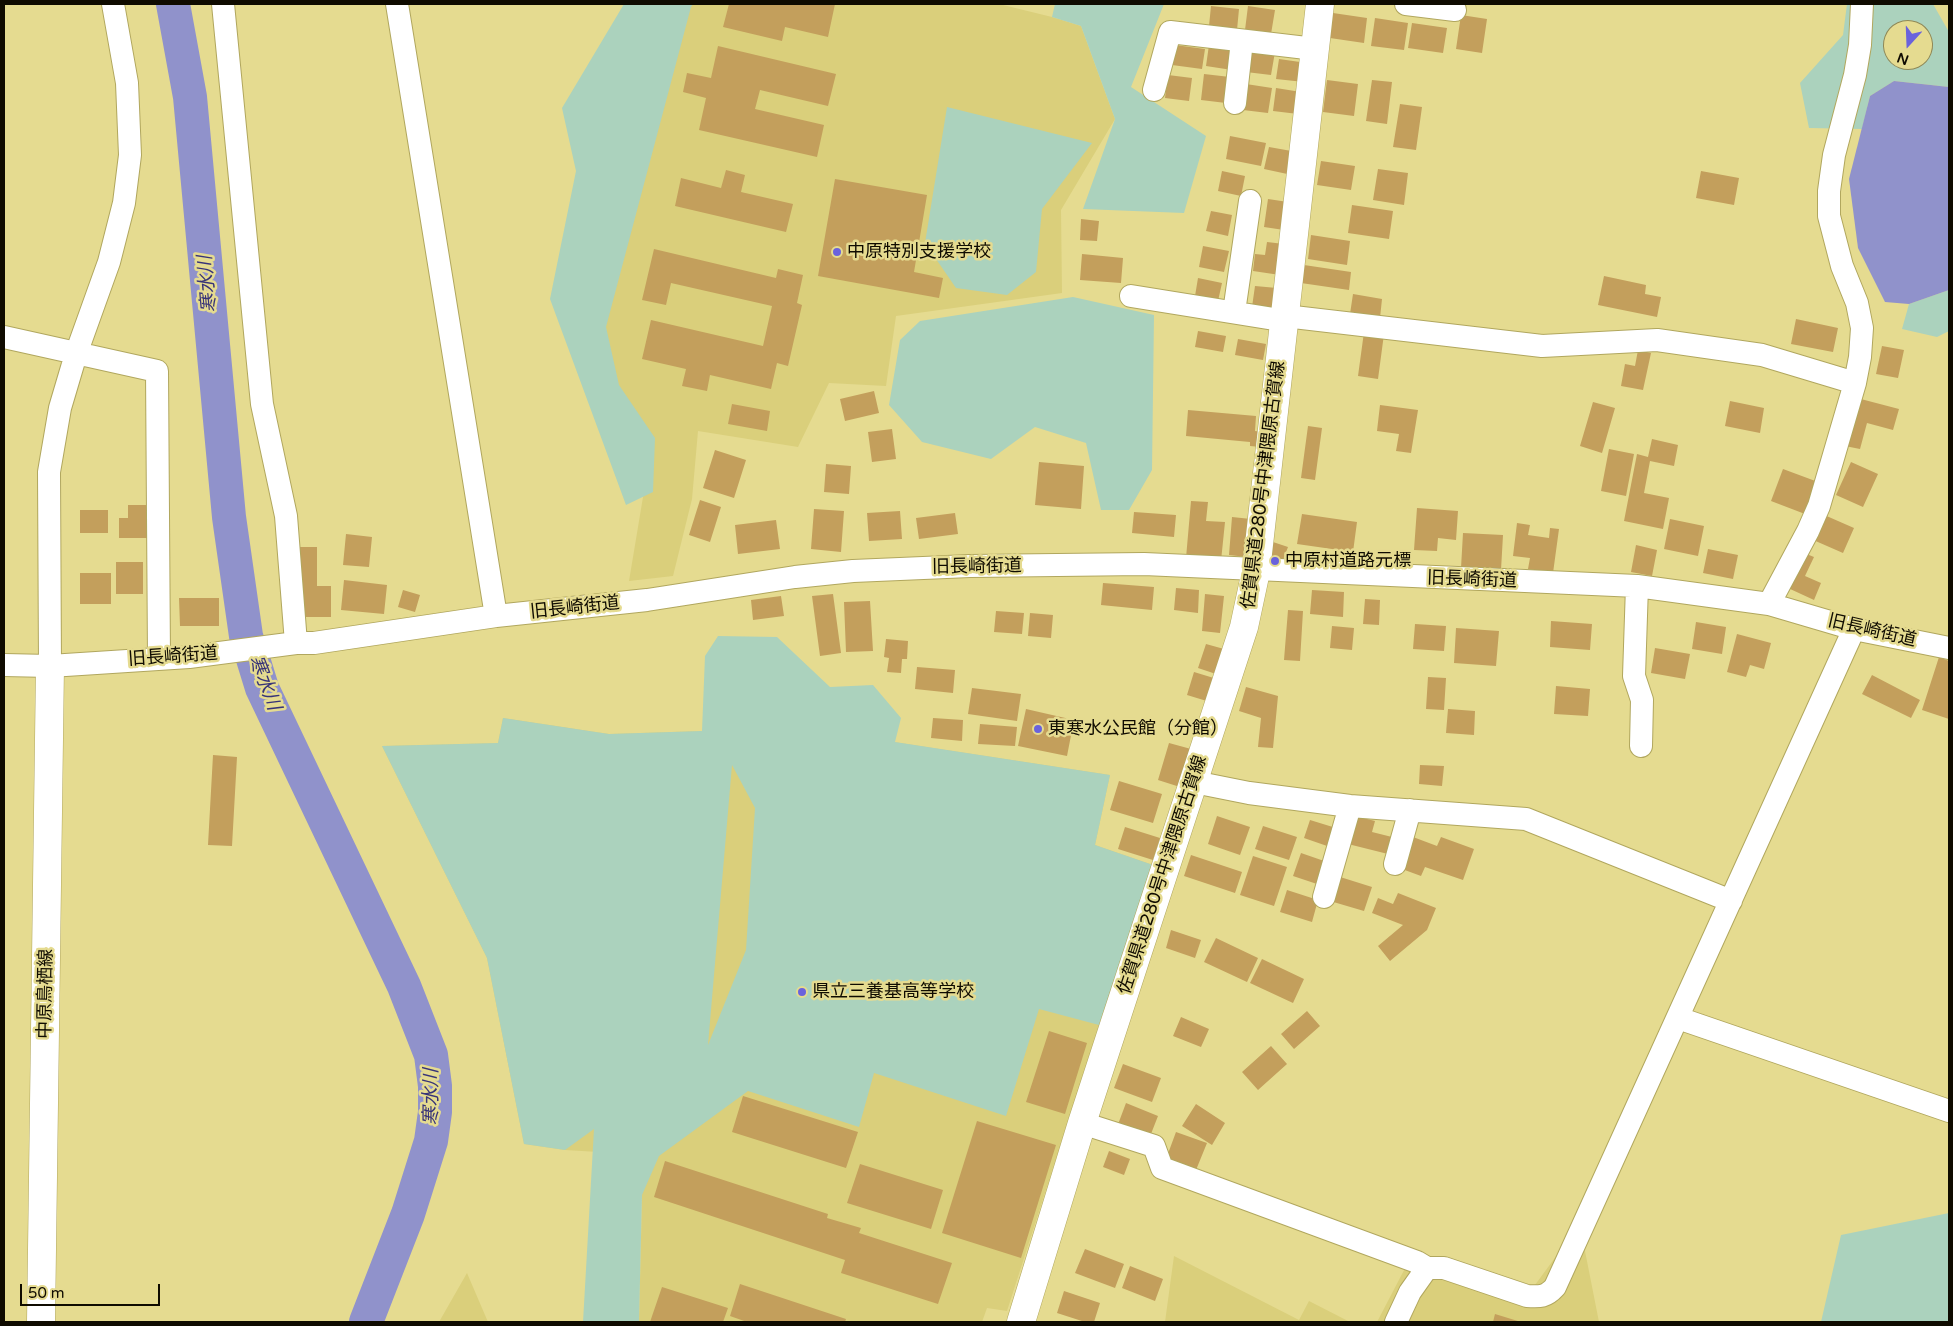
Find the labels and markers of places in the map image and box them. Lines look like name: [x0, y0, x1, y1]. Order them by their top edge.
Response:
place label: 中原特別支援学校: [847, 241, 991, 263]
marker: 中原特別支援学校: [831, 246, 843, 258]
place label: 中原村道路元標: [1285, 550, 1411, 572]
marker: 中原村道路元標: [1269, 555, 1281, 567]
place label: 東寒水公民館（分館）: [1048, 718, 1228, 740]
marker: 東寒水公民館（分館）: [1032, 723, 1044, 735]
place label: 県立三養基高等学校: [812, 981, 974, 1003]
marker: 県立三養基高等学校: [796, 986, 808, 998]

